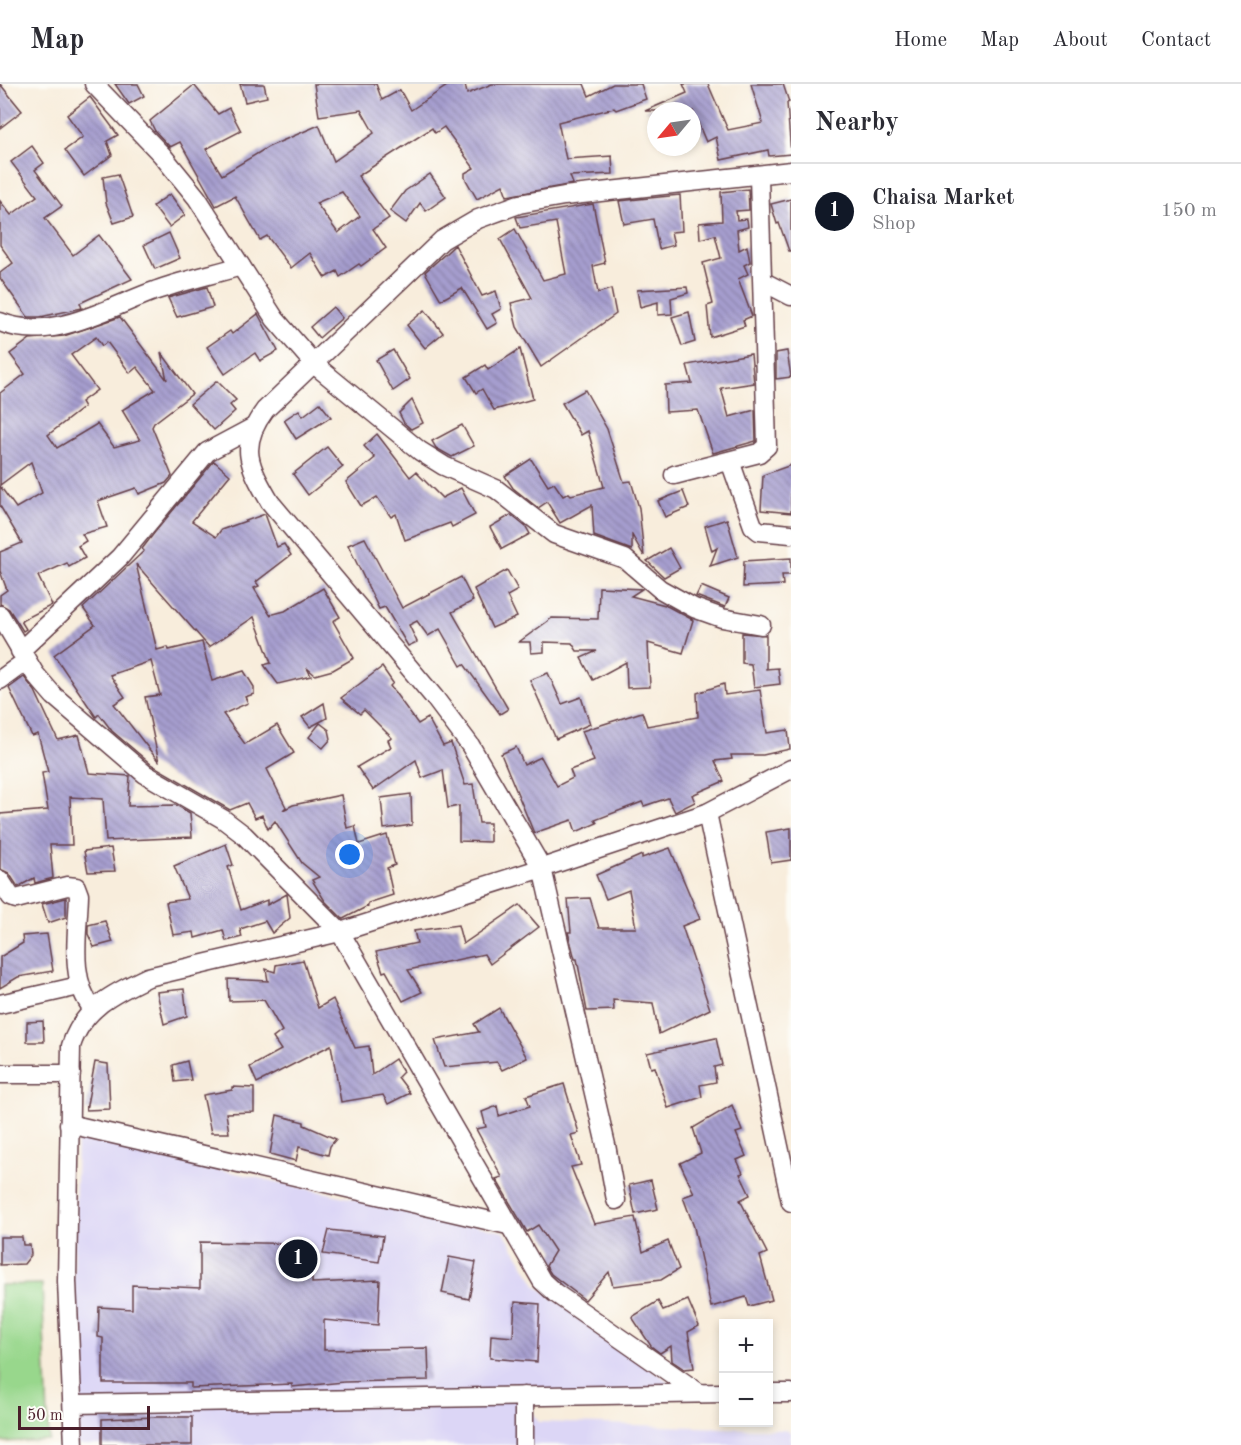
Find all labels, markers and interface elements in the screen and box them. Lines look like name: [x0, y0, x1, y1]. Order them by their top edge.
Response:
text: Map: [30, 27, 84, 55]
text: Home: [894, 30, 947, 51]
text: Map: [980, 30, 1019, 51]
text: About: [1052, 30, 1108, 51]
text: Contact: [1141, 30, 1211, 51]
north arrow: [647, 102, 701, 156]
text: Nearby: [815, 110, 899, 136]
text: Chaisa Market: [872, 187, 1014, 209]
text: 1: [829, 201, 840, 221]
text: 150 m: [1161, 201, 1217, 221]
text: Shop: [872, 214, 916, 234]
your location: [335, 840, 364, 869]
pin: 1: [278, 1236, 318, 1282]
map controls: [719, 1319, 773, 1427]
button: +: [719, 1319, 773, 1373]
button: −: [719, 1373, 773, 1427]
scale bar: [18, 1403, 150, 1430]
text: 50 m: [27, 1408, 63, 1424]

